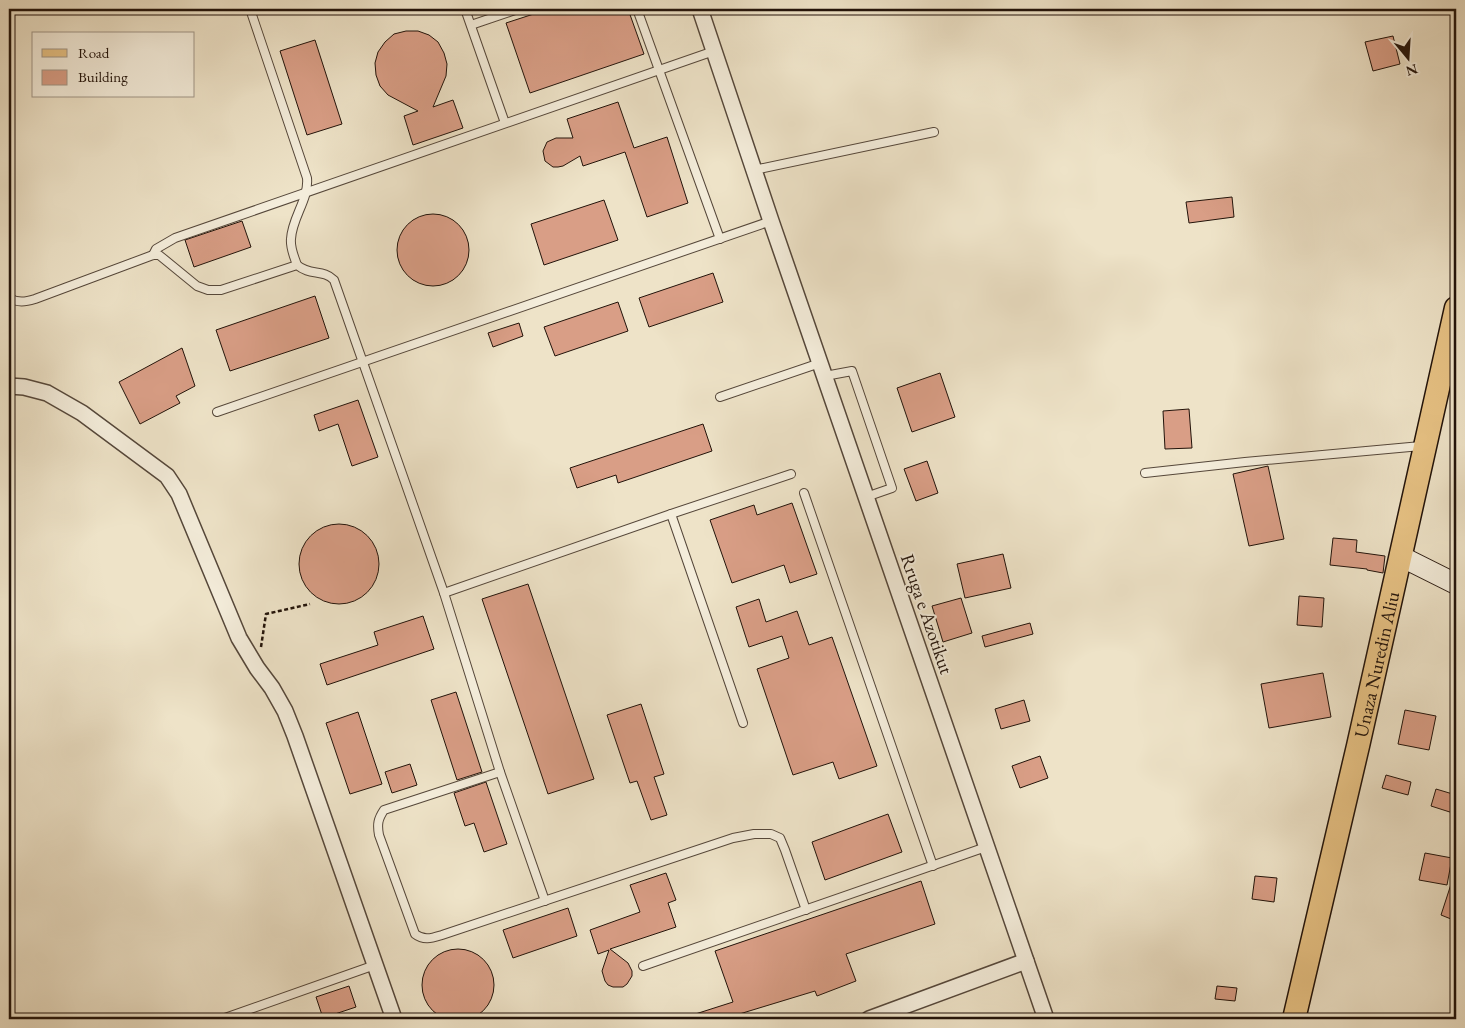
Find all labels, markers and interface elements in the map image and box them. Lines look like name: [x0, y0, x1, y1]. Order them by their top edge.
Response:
legend: [32, 32, 195, 98]
north arrow: [1382, 32, 1432, 82]
text: Road: [78, 43, 110, 62]
text: N: [1403, 60, 1420, 81]
text: Building: [78, 67, 128, 86]
street label: Rruga e Azotikut: [895, 551, 959, 677]
street label: Unaza Nuredin Aliu: [1348, 589, 1405, 740]

